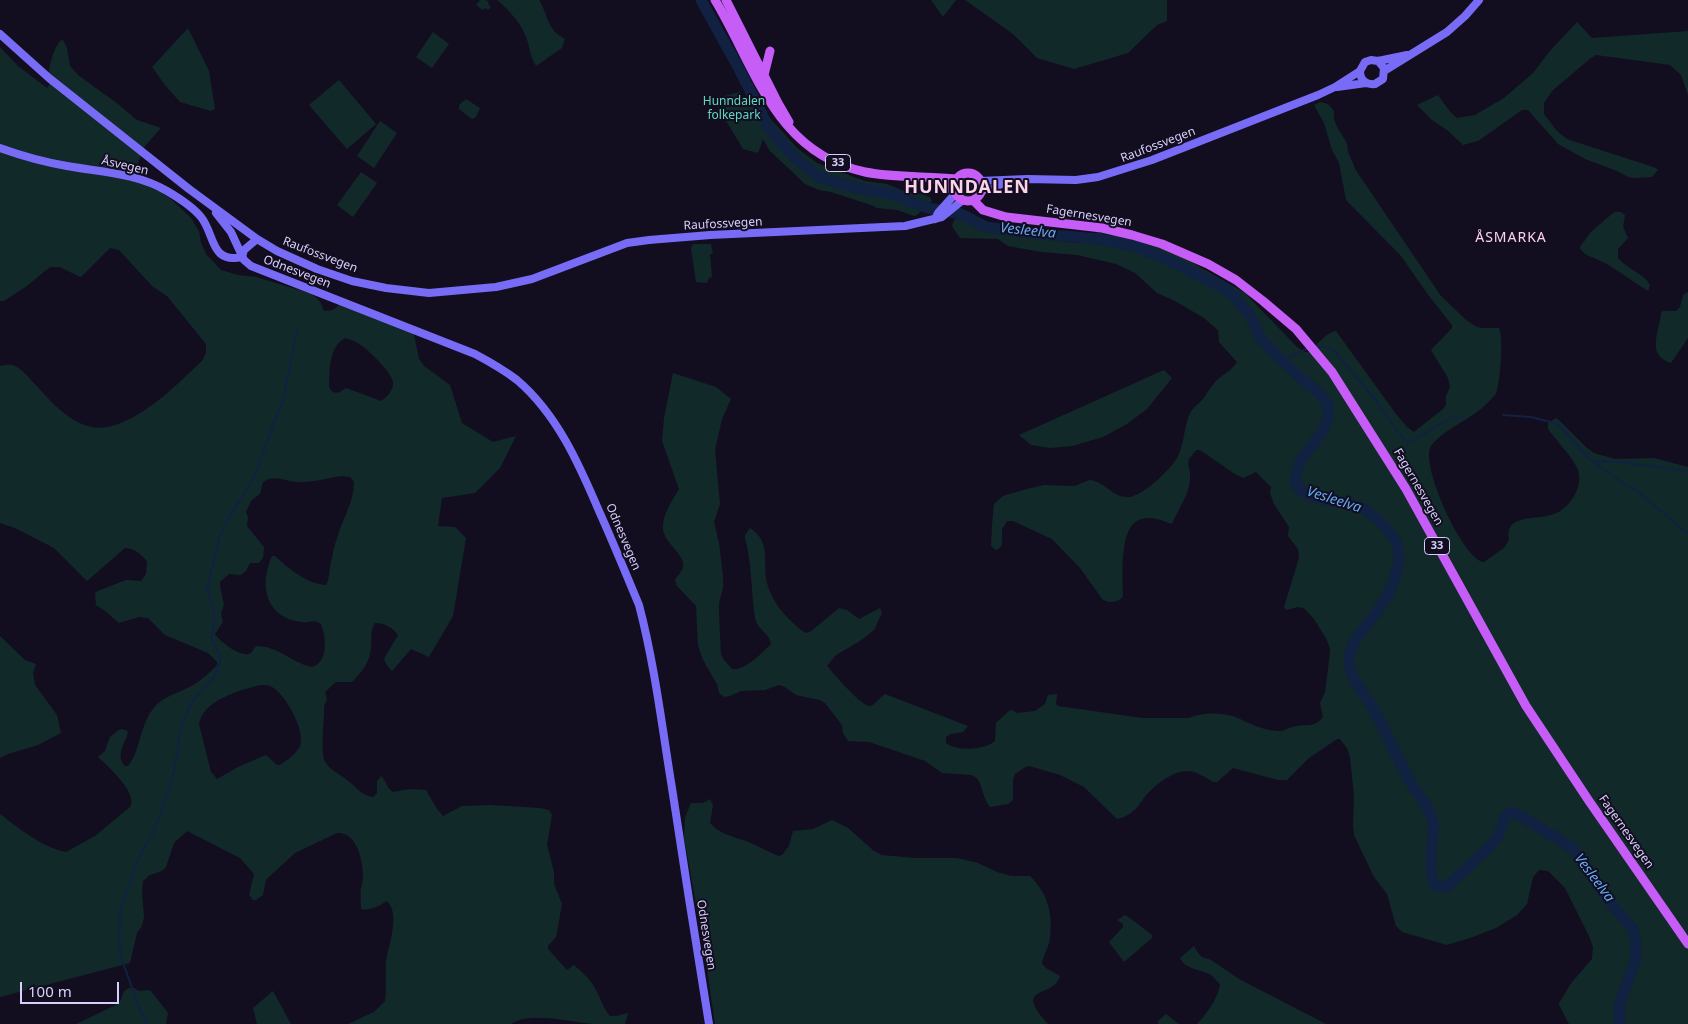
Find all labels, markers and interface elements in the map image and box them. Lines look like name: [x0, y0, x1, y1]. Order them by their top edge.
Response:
park label: Hunndalen folkepark: [703, 95, 765, 123]
street label: Raufossvegen: [1119, 124, 1197, 166]
street label: Åsvegen: [100, 154, 150, 178]
road number: 33: [826, 154, 850, 172]
district label: HUNNDALEN: [903, 177, 1031, 199]
street label: Fagernesvegen: [1045, 202, 1133, 230]
street label: Raufossvegen: [683, 215, 763, 233]
water label: Vesleelva: [999, 220, 1057, 242]
district label: ÅSMARKA: [1474, 230, 1548, 246]
street label: Raufossvegen: [281, 234, 359, 276]
street label: Odnesvegen: [261, 253, 333, 291]
street label: Fagernesvegen: [1390, 446, 1446, 528]
water label: Vesleelva: [1305, 483, 1363, 517]
street label: Odnesvegen: [602, 501, 644, 573]
road number: 33: [1424, 538, 1450, 554]
street label: Fagernesvegen: [1595, 792, 1657, 872]
water label: Vesleelva: [1570, 851, 1618, 905]
street label: Odnesvegen: [693, 899, 719, 971]
scale bar: [22, 972, 121, 1004]
text: 100 m: [28, 981, 72, 1001]

